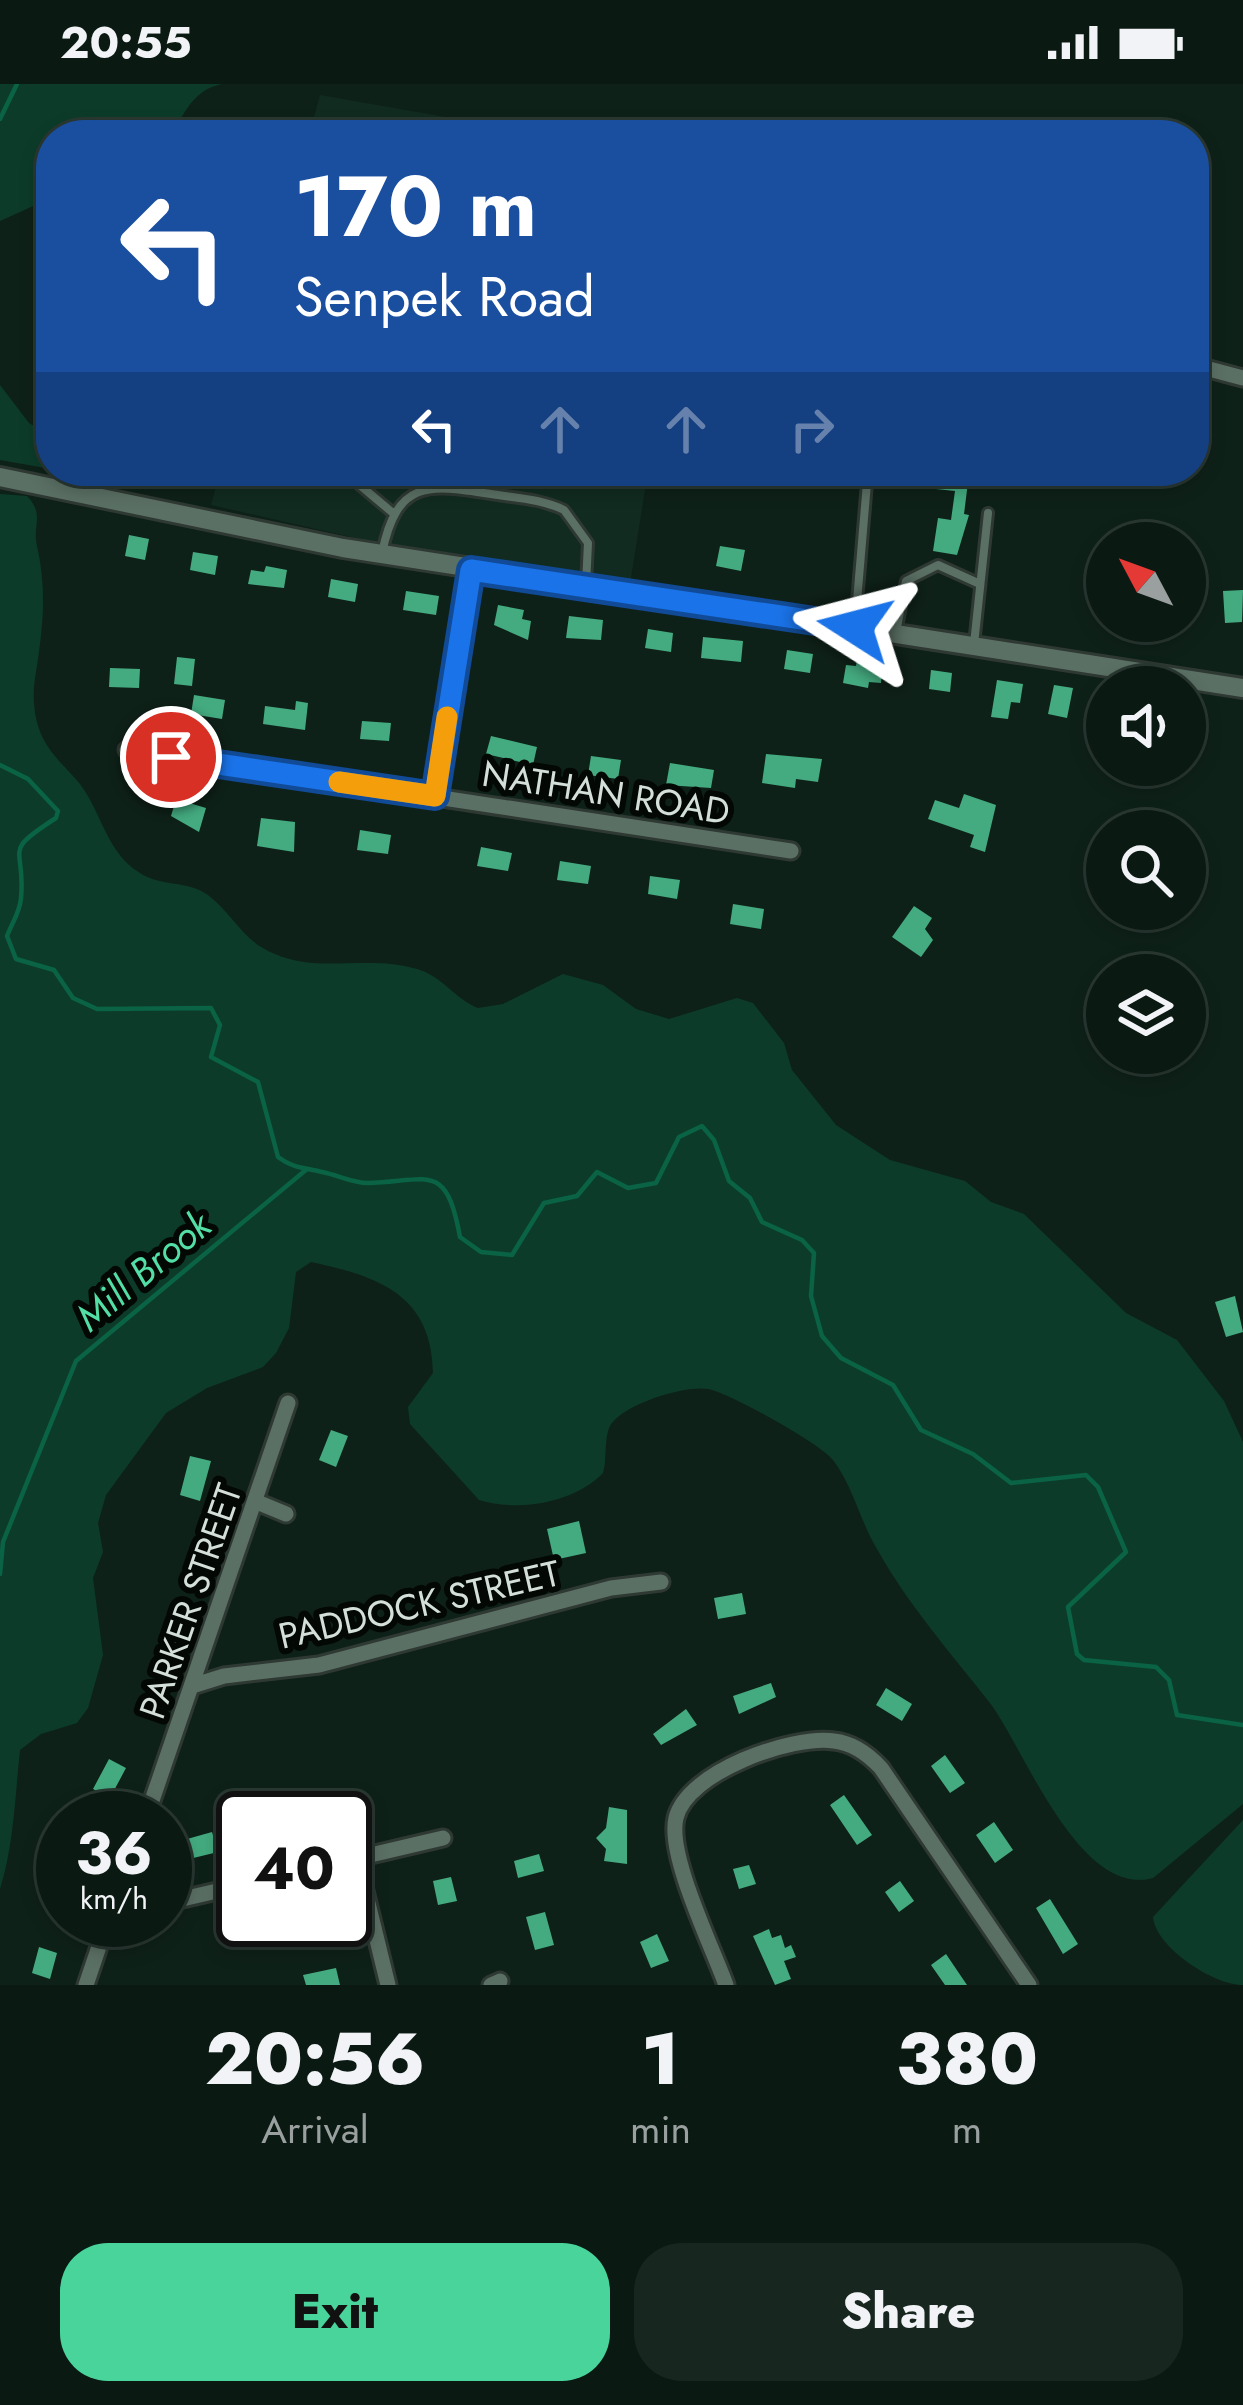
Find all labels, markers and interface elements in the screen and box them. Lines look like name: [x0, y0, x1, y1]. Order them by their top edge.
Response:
text: 20:55: [60, 10, 192, 75]
text: 170 m: [294, 146, 537, 268]
icon: left: [96, 168, 252, 324]
text: Senpek Road: [294, 258, 595, 336]
icon: left: [401, 396, 467, 462]
icon: ahead: [527, 396, 593, 462]
icon: ahead: [653, 396, 719, 462]
icon: right: [779, 396, 845, 462]
north arrow: [1086, 522, 1206, 642]
map controls: [1086, 522, 1206, 1074]
position arrow: [792, 564, 918, 690]
button: sound: [1086, 666, 1206, 786]
pin: [120, 706, 222, 808]
icon: arrive: [138, 724, 204, 790]
street label: NATHAN ROAD: [479, 747, 733, 837]
button: search: [1086, 810, 1206, 930]
button: layers: [1086, 954, 1206, 1074]
water label: Mill Brook: [63, 1196, 225, 1345]
street label: PARKER STREET: [126, 1476, 255, 1725]
street label: PADDOCK STREET: [273, 1546, 565, 1662]
speed limit sign: 40: [216, 1791, 372, 1947]
text: 36: [75, 1810, 153, 1897]
text: km/h: [80, 1877, 148, 1920]
text: 20:56: [205, 2007, 425, 2111]
text: 1: [642, 2007, 679, 2111]
text: 380: [896, 2007, 1038, 2111]
text: Arrival: [261, 2101, 369, 2158]
text: min: [630, 2101, 691, 2158]
text: m: [952, 2101, 982, 2158]
button: Exit: [60, 2243, 610, 2381]
button: Share: [634, 2243, 1183, 2381]

